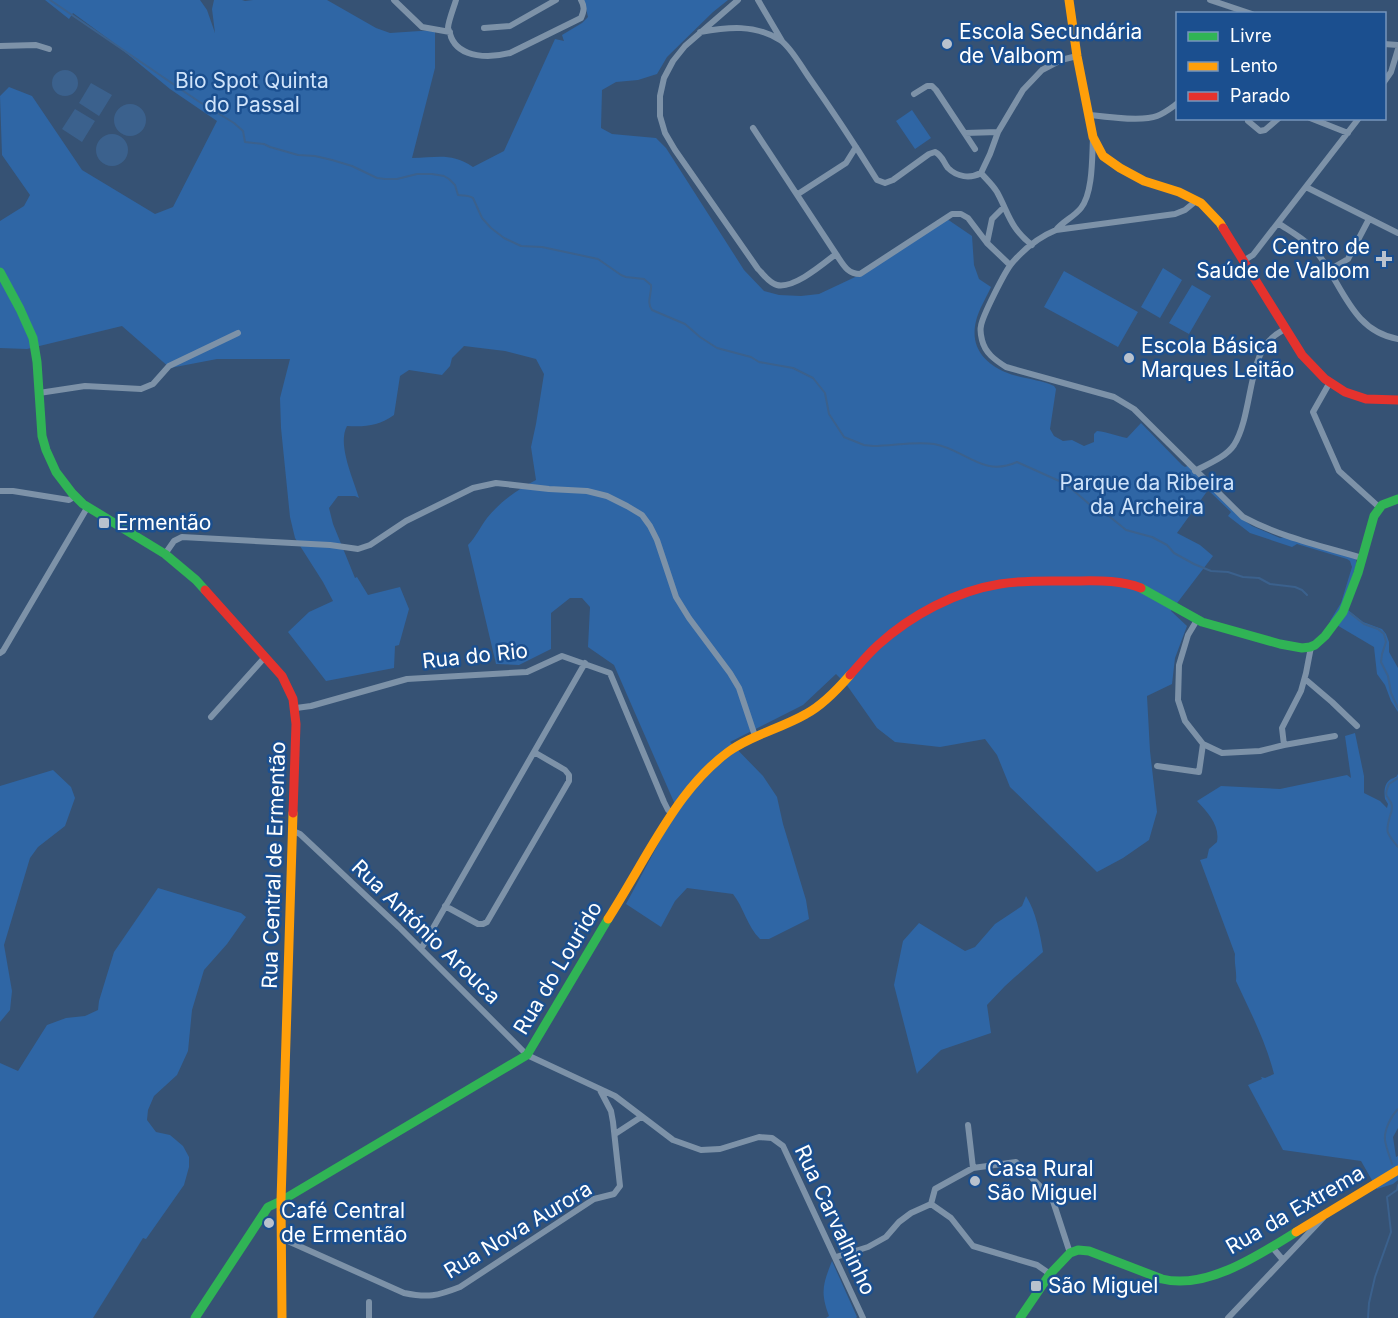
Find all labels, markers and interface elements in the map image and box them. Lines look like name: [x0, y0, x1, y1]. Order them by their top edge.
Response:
legend: [1176, 12, 1386, 120]
place label: Escola Secundária de Valbom: [959, 19, 1142, 68]
text: Livre: [1230, 25, 1272, 46]
marker: Escola Secundária de Valbom: [940, 37, 954, 51]
text: Lento: [1230, 55, 1278, 76]
park label: Bio Spot Quinta do Passal: [175, 68, 329, 117]
text: Parado: [1230, 85, 1290, 106]
place label: Centro de Saúde de Valbom: [1196, 234, 1370, 283]
marker: Centro de Saúde de Valbom: [1375, 250, 1393, 268]
place label: Escola Básica Marques Leitão: [1141, 333, 1294, 382]
marker: Escola Básica Marques Leitão: [1122, 351, 1136, 365]
park label: Parque da Ribeira da Archeira: [1059, 470, 1235, 519]
place label: Ermentão: [116, 510, 211, 535]
marker: Ermentão: [97, 516, 111, 530]
street label: Rua do Rio: [421, 638, 529, 673]
street label: Rua Central de Ermentão: [257, 741, 290, 989]
street label: Rua António Arouca: [347, 854, 506, 1009]
street label: Rua do Lourido: [508, 897, 607, 1039]
street label: Rua Carvalhinho: [790, 1141, 881, 1299]
place label: Casa Rural São Miguel: [987, 1156, 1097, 1205]
street label: Rua da Extrema: [1221, 1160, 1368, 1259]
marker: Casa Rural São Miguel: [968, 1174, 982, 1188]
street label: Rua Nova Aurora: [439, 1176, 596, 1283]
place label: Café Central de Ermentão: [281, 1198, 407, 1247]
marker: Café Central de Ermentão: [262, 1216, 276, 1230]
place label: São Miguel: [1048, 1273, 1158, 1298]
marker: São Miguel: [1029, 1279, 1043, 1293]

